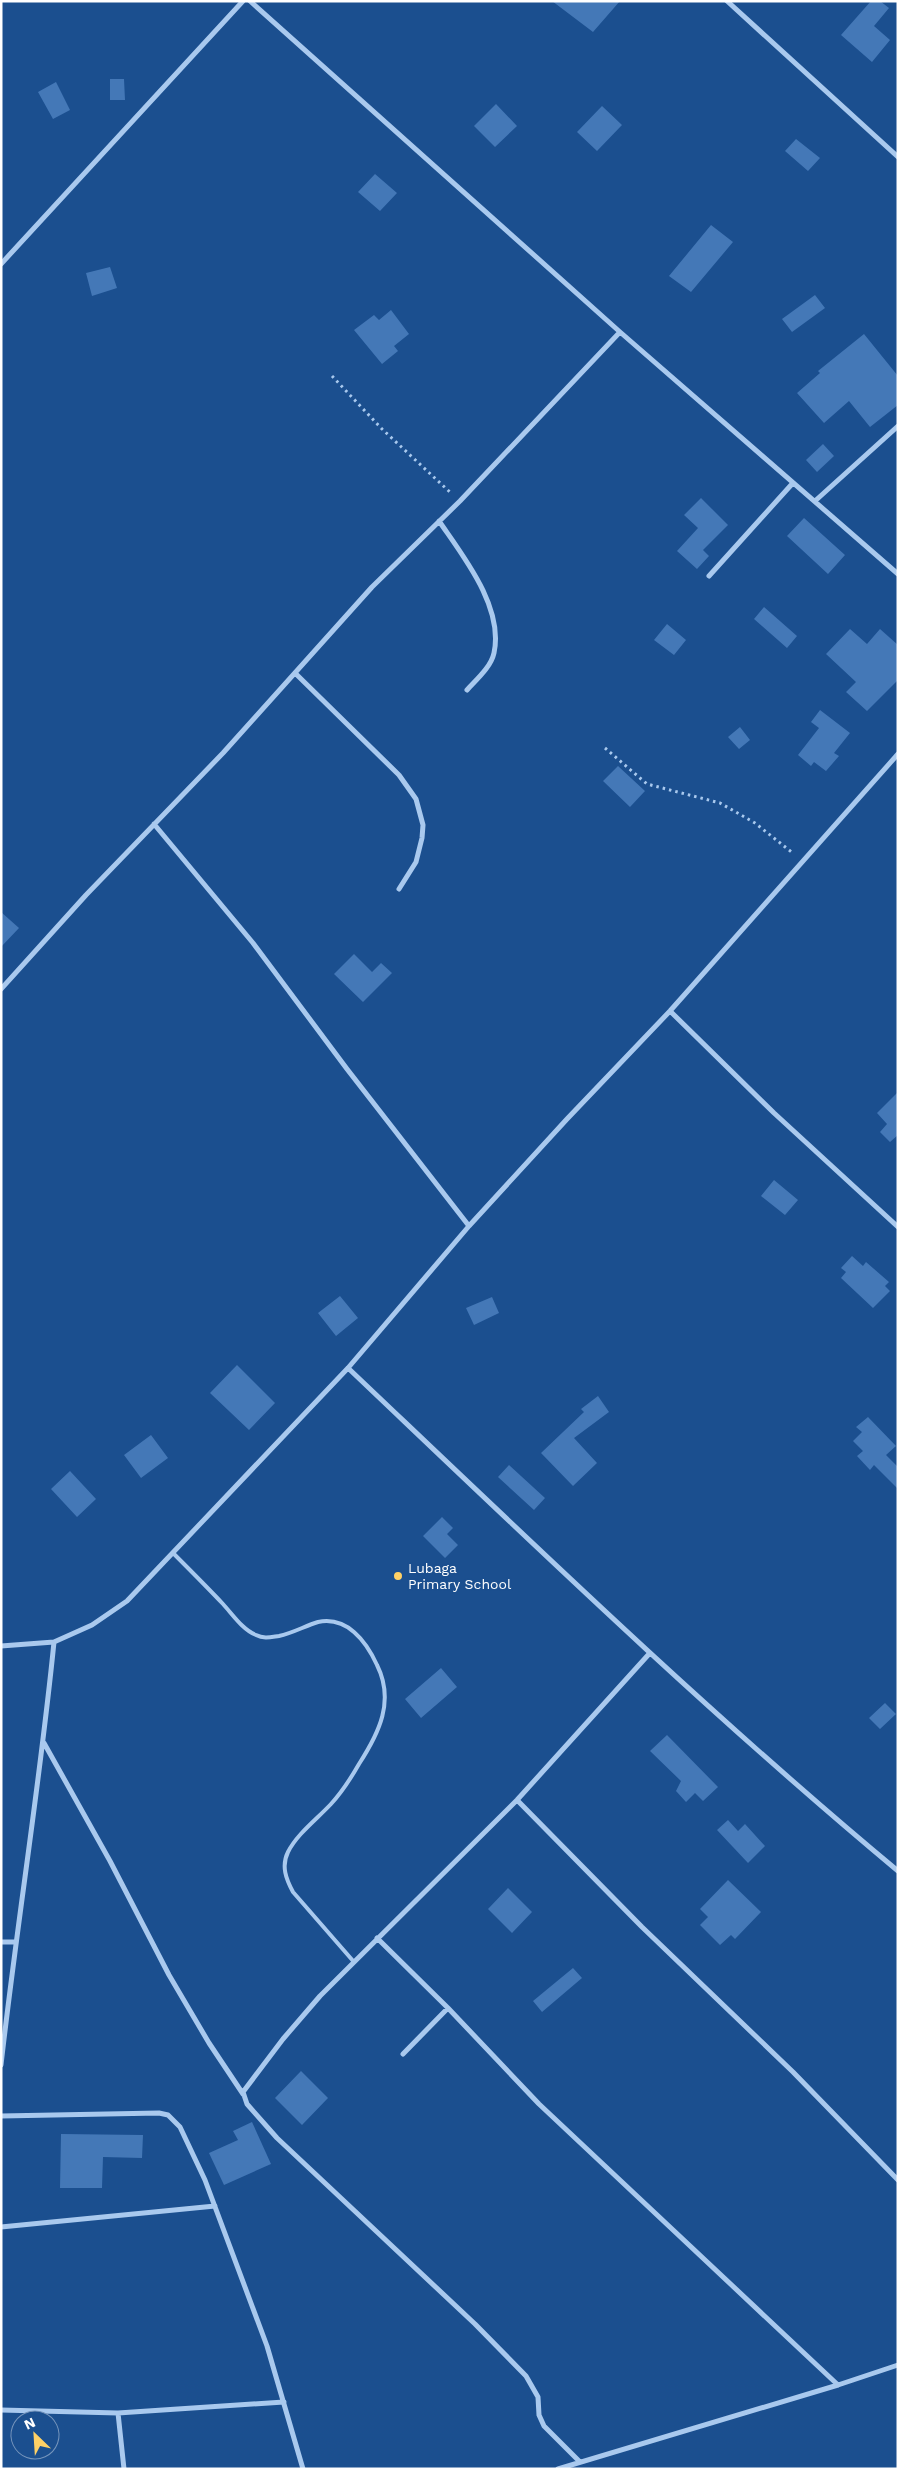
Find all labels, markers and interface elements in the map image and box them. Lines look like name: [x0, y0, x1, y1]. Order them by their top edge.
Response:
place label: Lubaga Primary School: [408, 1560, 512, 1592]
marker: Lubaga Primary School: [392, 1570, 404, 1582]
north arrow: [10, 2410, 60, 2460]
text: N: [21, 2414, 38, 2433]

